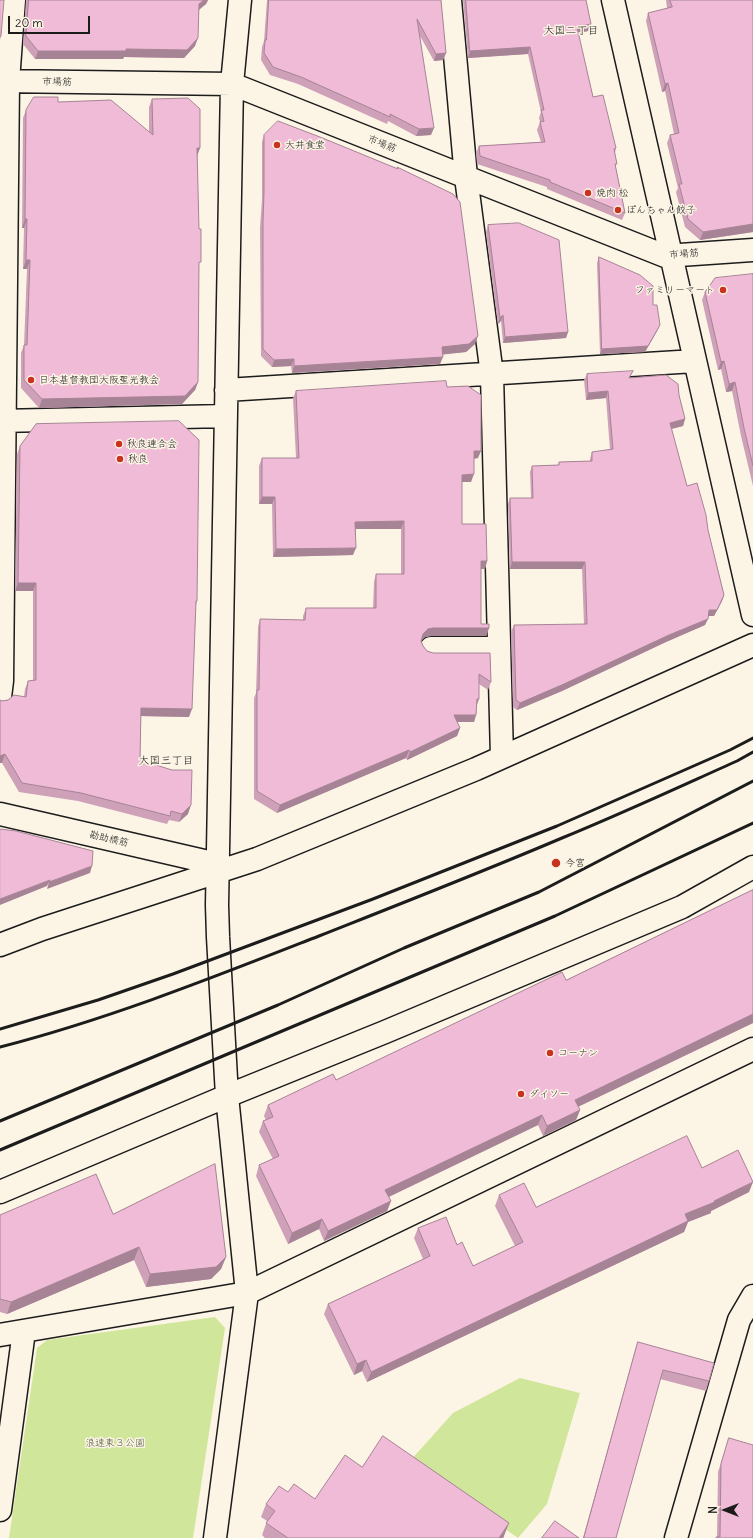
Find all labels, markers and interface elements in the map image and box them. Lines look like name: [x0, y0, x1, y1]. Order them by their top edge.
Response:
scale bar: [10, 8, 92, 34]
text: 20 m: [15, 15, 43, 30]
district label: 大国二丁目: [544, 24, 598, 38]
street label: 市場筋: [42, 76, 72, 88]
street label: 市場筋: [366, 133, 398, 155]
place label: 大井食堂: [285, 139, 325, 151]
marker: 大井食堂: [272, 140, 282, 150]
place label: 焼肉 松: [596, 187, 628, 199]
marker: 焼肉 松: [583, 188, 593, 198]
place label: ぽんちゃん餃子: [626, 204, 696, 216]
marker: ぽんちゃん餃子: [613, 205, 623, 215]
street label: 市場筋: [669, 247, 699, 261]
place label: ファミリーマート: [635, 284, 715, 296]
marker: ファミリーマート: [718, 285, 728, 295]
place label: 日本基督教団大阪聖光教会: [39, 374, 159, 386]
marker: 日本基督教団大阪聖光教会: [26, 375, 36, 385]
place label: 秋良連合会: [127, 438, 177, 450]
marker: 秋良連合会: [114, 439, 124, 449]
place label: 秋良: [128, 453, 148, 465]
marker: 秋良: [115, 454, 125, 464]
district label: 大国三丁目: [139, 754, 193, 768]
street label: 勘助橋筋: [88, 829, 130, 849]
marker: 今宮: [550, 857, 562, 869]
place label: 今宮: [565, 857, 585, 869]
place label: コーナン: [558, 1047, 598, 1059]
marker: コーナン: [545, 1048, 555, 1058]
place label: ダイソー: [529, 1088, 569, 1100]
marker: ダイソー: [516, 1089, 526, 1099]
park label: 浪速東３公園: [85, 1437, 145, 1449]
north arrow: [705, 1490, 745, 1530]
text: N: [706, 1506, 720, 1514]

